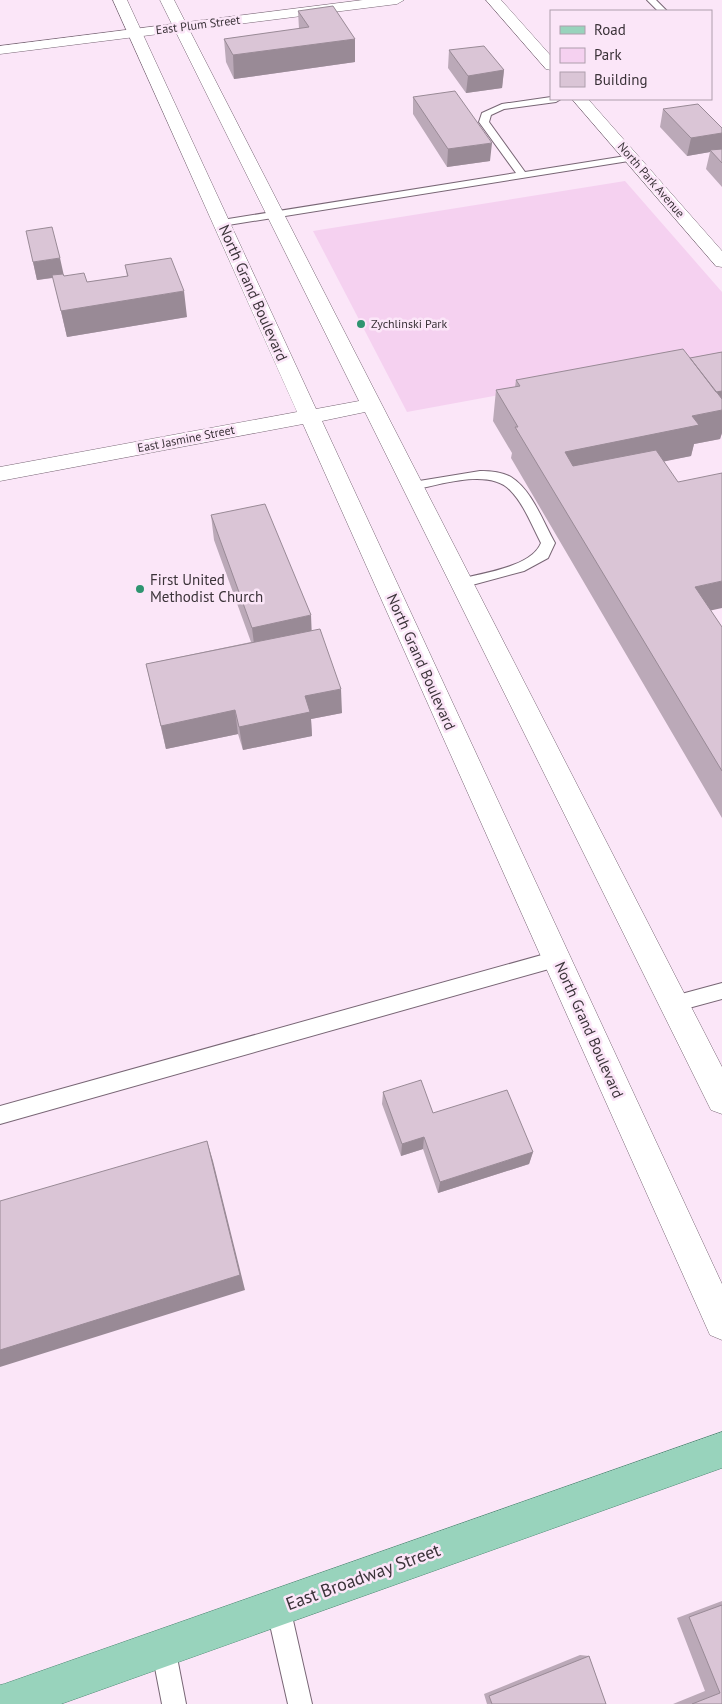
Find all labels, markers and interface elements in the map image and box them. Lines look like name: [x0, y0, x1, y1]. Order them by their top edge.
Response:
legend: [550, 10, 712, 100]
street label: East Plum Street: [155, 12, 241, 37]
text: Road: [594, 20, 626, 39]
text: Park: [594, 45, 622, 64]
text: Building: [594, 70, 648, 89]
street label: North Park Avenue: [615, 139, 688, 220]
street label: North Grand Boulevard: [215, 222, 292, 364]
place label: Zychlinski Park: [371, 316, 447, 331]
marker: Zychlinski Park: [355, 318, 367, 330]
street label: East Jasmine Street: [136, 422, 236, 455]
place label: First United Methodist Church: [150, 570, 263, 606]
marker: First United Methodist Church: [134, 583, 146, 595]
street label: North Grand Boulevard: [383, 591, 460, 733]
street label: North Grand Boulevard: [551, 959, 628, 1101]
street label: East Broadway Street: [282, 1538, 443, 1615]

